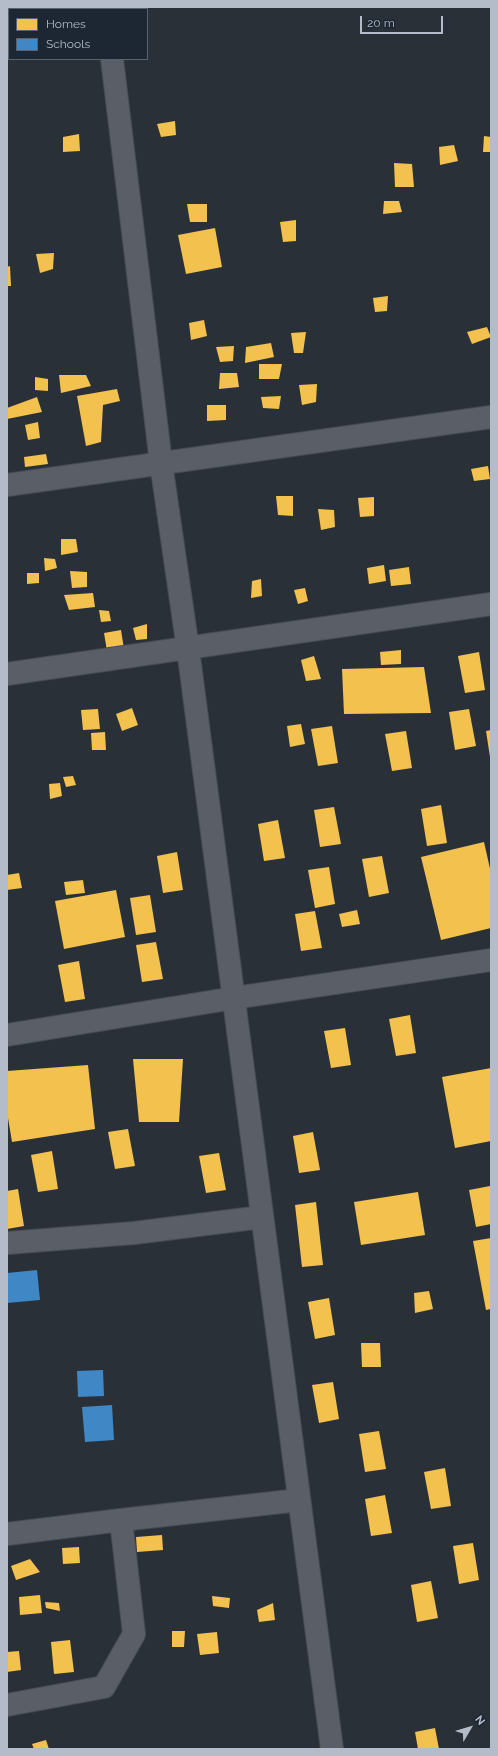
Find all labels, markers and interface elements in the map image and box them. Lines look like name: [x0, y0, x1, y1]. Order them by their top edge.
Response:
legend: [8, 8, 148, 60]
scale bar: [362, 8, 445, 34]
text: 20 m: [367, 16, 395, 30]
text: Homes: [46, 17, 86, 31]
text: Schools: [46, 37, 90, 51]
north arrow: [450, 1708, 490, 1748]
text: N: [472, 1713, 488, 1728]

